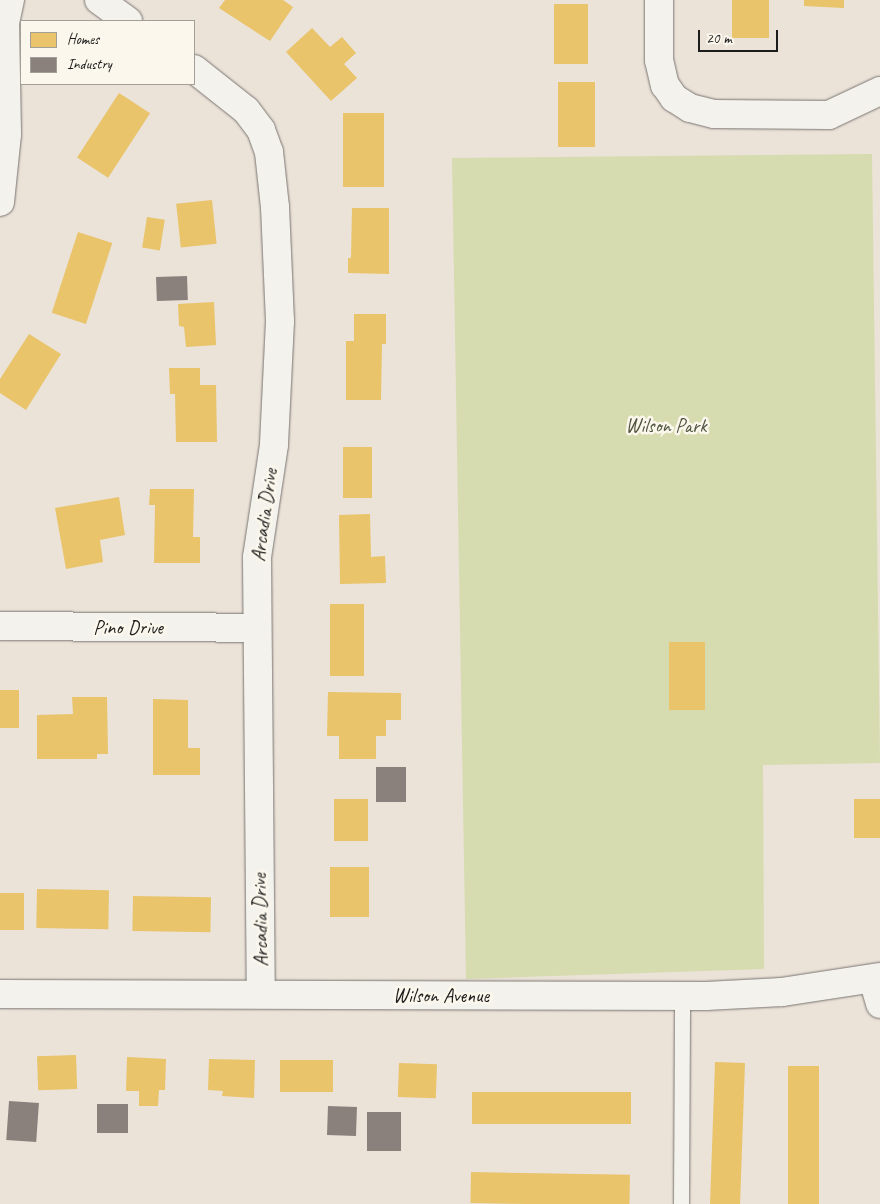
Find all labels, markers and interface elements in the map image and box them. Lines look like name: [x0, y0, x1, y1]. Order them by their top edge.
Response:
legend: [20, 20, 195, 85]
scale bar: [700, 20, 780, 52]
text: 20 m: [706, 29, 732, 48]
text: Homes: [67, 30, 99, 49]
text: Industry: [67, 55, 112, 74]
park label: Wilson Park: [625, 413, 707, 437]
street label: Arcadia Drive: [246, 467, 282, 563]
street label: Pino Drive: [93, 615, 163, 639]
street label: Arcadia Drive: [247, 873, 273, 967]
street label: Wilson Avenue: [393, 983, 489, 1007]

